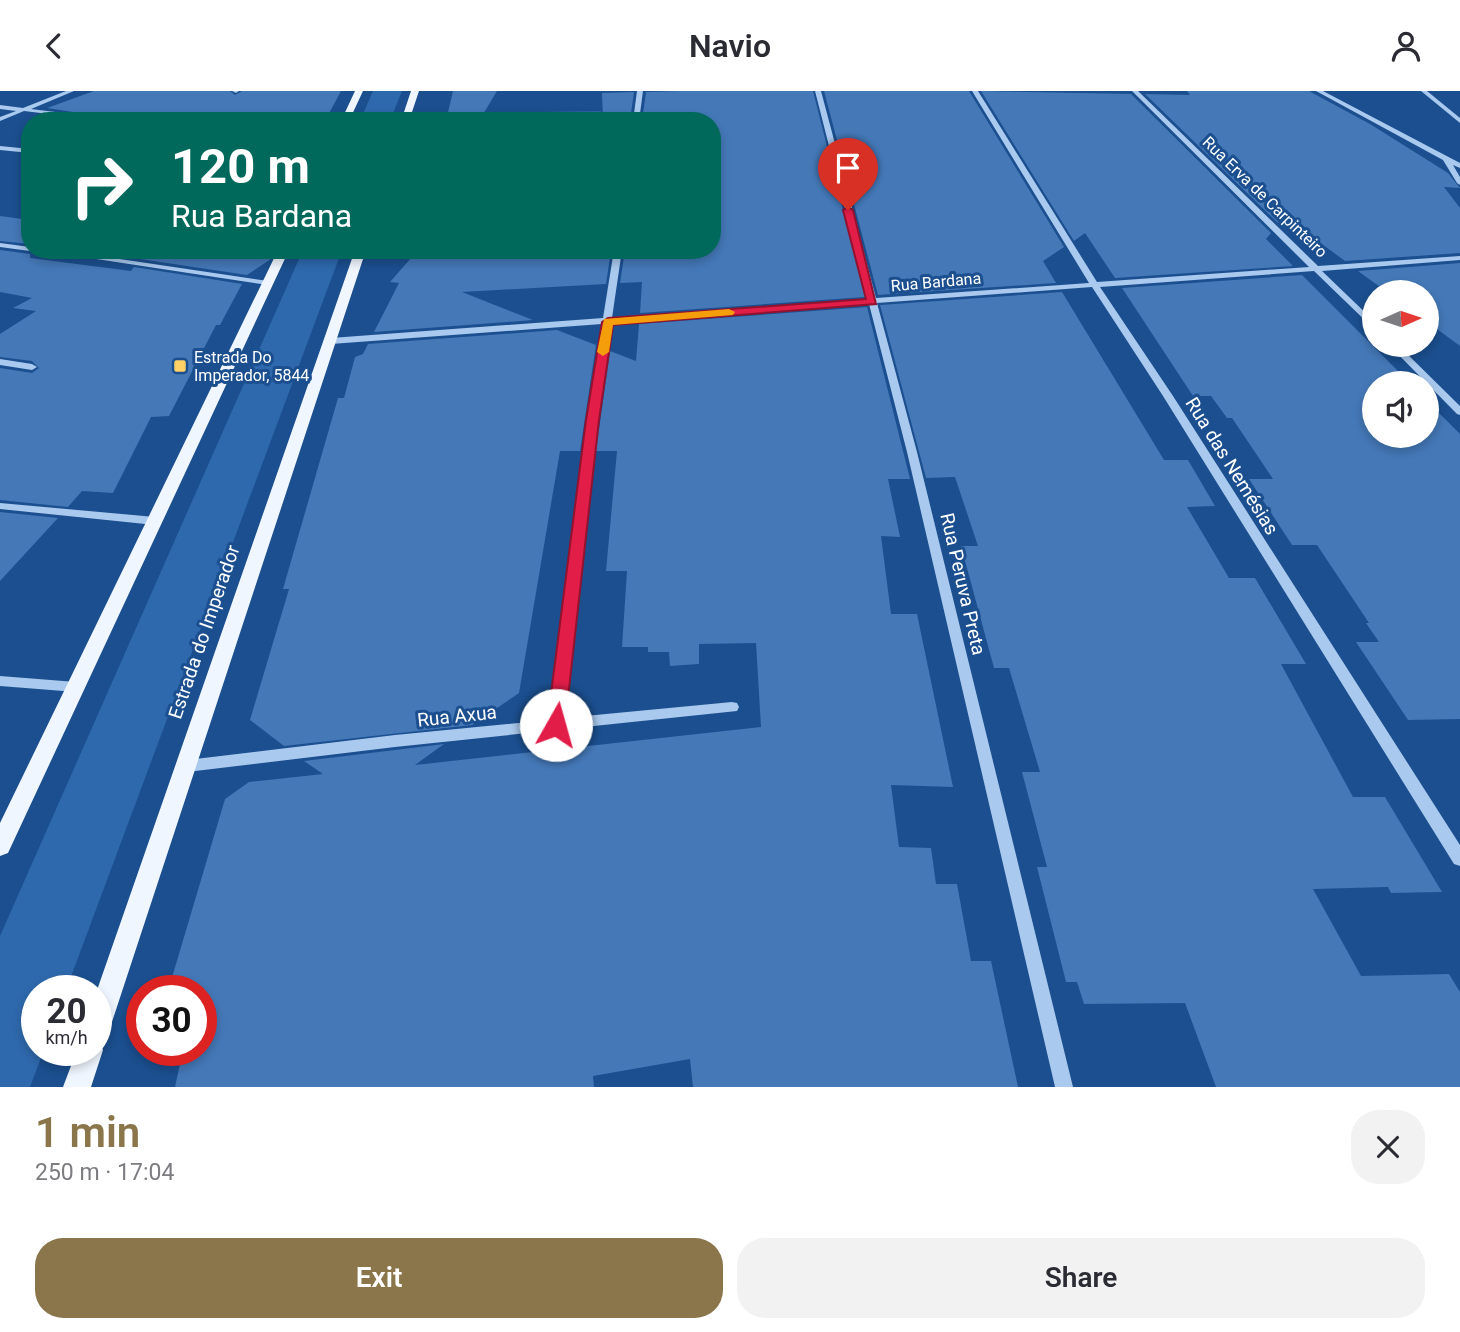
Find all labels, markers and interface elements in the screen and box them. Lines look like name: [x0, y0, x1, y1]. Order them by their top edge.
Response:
icon: back: [35, 27, 73, 65]
text: Navio: [689, 27, 771, 65]
icon: person: [1387, 27, 1425, 65]
street label: Rua Erva de Carpinteiro: [1199, 132, 1331, 262]
text: 120 m: [171, 138, 310, 195]
pin: [818, 138, 878, 210]
icon: right: [56, 140, 147, 231]
icon: arrive: [829, 149, 867, 187]
text: Rua Bardana: [171, 197, 352, 235]
street label: Rua Bardana: [890, 269, 982, 295]
north arrow: [1362, 280, 1438, 357]
map controls: [1362, 280, 1439, 448]
place label: Estrada Do Imperador, 5844: [194, 348, 309, 385]
marker: Estrada Do Imperador, 5844: [172, 358, 188, 374]
button: sound: [1362, 371, 1439, 448]
street label: Rua das Nemésias: [1180, 393, 1284, 539]
street label: Rua Peruva Preta: [935, 511, 991, 657]
street label: Estrada do Imperador: [163, 542, 245, 722]
position arrow: [519, 688, 593, 762]
street label: Rua Axua: [416, 700, 498, 732]
speed limit sign: 30: [126, 975, 217, 1066]
text: 20: [46, 991, 87, 1032]
text: km/h: [45, 1027, 88, 1048]
text: 1 min: [35, 1108, 140, 1157]
button: close: [1351, 1110, 1425, 1184]
text: 250 m · 17:04: [35, 1159, 174, 1186]
button: Exit: [35, 1238, 723, 1318]
button: Share: [737, 1238, 1425, 1318]

